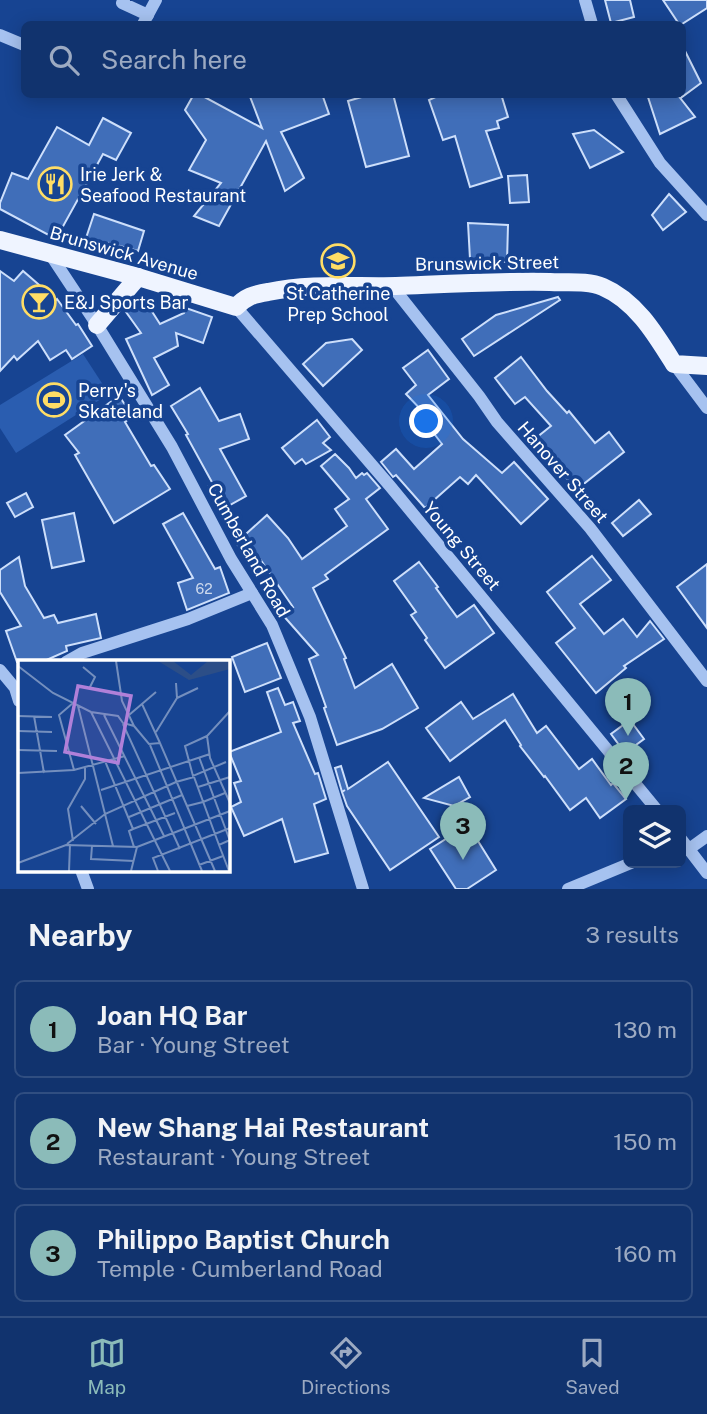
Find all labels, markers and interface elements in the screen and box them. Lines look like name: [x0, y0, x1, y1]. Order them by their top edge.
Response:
search box: [21, 21, 686, 98]
icon: search: [45, 41, 83, 79]
text: Search here: [101, 44, 247, 75]
place label: Irie Jerk & Seafood Restaurant: [80, 164, 246, 206]
restaurant icon: Irie Jerk & Seafood Restaurant: [36, 165, 74, 203]
street label: Brunswick Avenue: [47, 222, 201, 284]
school or university icon: St Catherine Prep School: [319, 242, 357, 280]
street label: Brunswick Street: [415, 251, 559, 275]
bar icon: E&J Sports Bar: [20, 283, 58, 321]
place label: St Catherine Prep School: [286, 283, 390, 325]
place label: E&J Sports Bar: [64, 292, 188, 313]
place label: Perry's Skateland: [78, 380, 163, 422]
sports icon: Perry's Skateland: [35, 381, 73, 419]
your location: [409, 404, 443, 438]
street label: Hanover Street: [513, 417, 613, 527]
street label: Cumberland Road: [203, 479, 295, 621]
street label: Young Street: [419, 497, 505, 595]
house number: 62: [195, 581, 213, 597]
inset map: [18, 660, 229, 872]
pin: 1: [605, 678, 651, 736]
pin: 2: [603, 742, 649, 800]
pin: 3: [440, 802, 486, 860]
map controls: [623, 805, 686, 868]
button: layers: [623, 805, 686, 868]
text: Nearby: [28, 917, 132, 953]
text: 3 results: [585, 921, 679, 948]
text: Joan HQ Bar: [97, 1000, 248, 1031]
text: 1: [48, 1016, 58, 1043]
text: 130 m: [614, 1016, 677, 1043]
text: Bar · Young Street: [97, 1031, 290, 1058]
text: New Shang Hai Restaurant: [97, 1112, 429, 1143]
text: 2: [46, 1128, 60, 1155]
text: 150 m: [613, 1128, 677, 1155]
text: Restaurant · Young Street: [97, 1143, 370, 1170]
text: Philippo Baptist Church: [97, 1224, 390, 1255]
text: 3: [45, 1240, 61, 1267]
text: 160 m: [614, 1240, 677, 1267]
text: Temple · Cumberland Road: [97, 1255, 383, 1282]
tab: Map: [87, 1334, 126, 1398]
tab: Directions: [301, 1334, 390, 1398]
tab: Saved: [565, 1334, 620, 1398]

